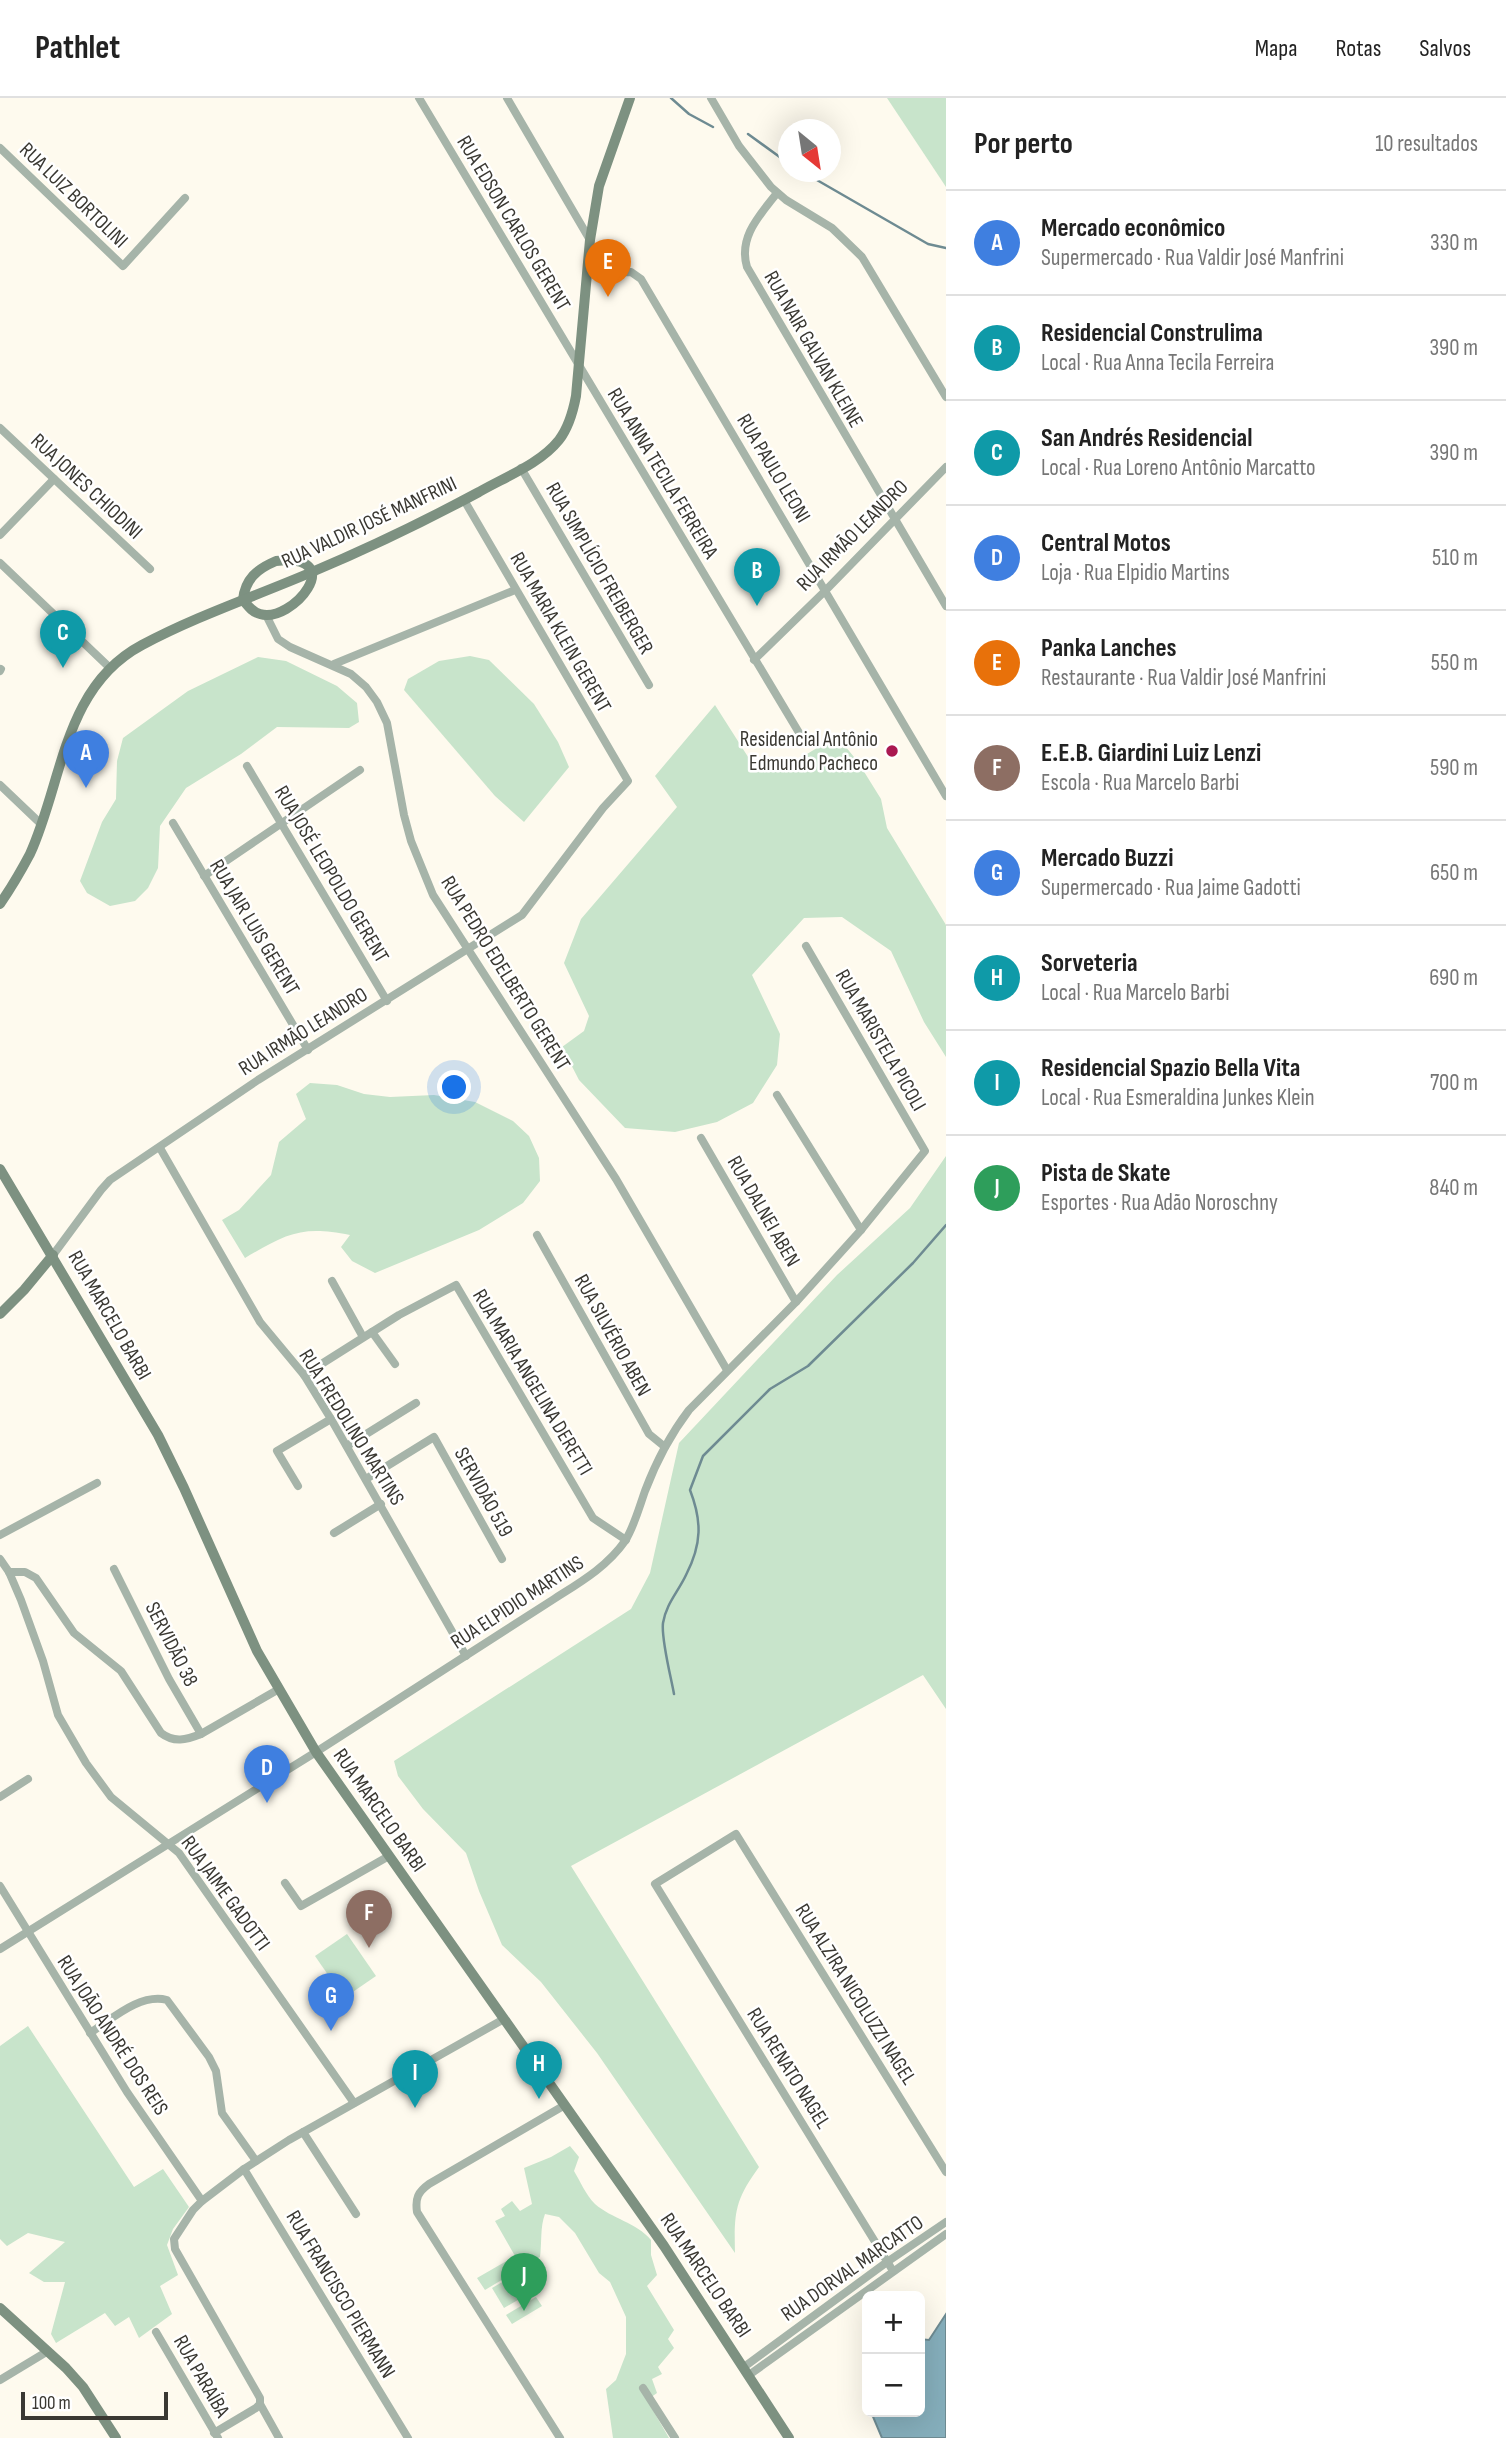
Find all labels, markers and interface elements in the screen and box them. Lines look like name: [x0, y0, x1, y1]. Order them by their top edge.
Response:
text: Pathlet: [35, 28, 120, 68]
text: Mapa: [1255, 34, 1298, 63]
text: Rotas: [1336, 34, 1381, 63]
text: Salvos: [1419, 34, 1471, 63]
north arrow: [778, 119, 841, 182]
text: Por perto: [974, 126, 1073, 162]
text: 10 resultados: [1375, 130, 1478, 158]
street label: RUA EDSON CARLOS GERENT: [451, 131, 576, 316]
street label: RUA LUIZ BORTOLINI: [14, 137, 133, 253]
text: Mercado econômico: [1041, 213, 1225, 244]
text: A: [992, 229, 1002, 257]
text: 330 m: [1430, 229, 1478, 257]
pin: E: [585, 239, 631, 297]
text: Supermercado · Rua Valdir José Manfrini: [1041, 244, 1344, 272]
street label: RUA NAIR GALVAN KLEINE: [759, 267, 869, 432]
text: Residencial Construlima: [1041, 318, 1263, 349]
text: B: [992, 334, 1002, 362]
text: 390 m: [1429, 334, 1478, 362]
text: Local · Rua Anna Tecila Ferreira: [1041, 349, 1274, 377]
street label: RUA ANNA TECILA FERREIRA: [602, 384, 724, 564]
street label: RUA PAULO LEONI: [731, 409, 816, 527]
text: San Andrés Residencial: [1041, 423, 1253, 454]
street label: RUA JONES CHIODINI: [26, 428, 148, 544]
text: C: [991, 439, 1003, 467]
text: 390 m: [1429, 439, 1478, 467]
text: Local · Rua Loreno Antônio Marcatto: [1041, 454, 1316, 482]
street label: RUA VALDIR JOSÉ MANFRINI: [278, 471, 461, 574]
street label: RUA IRMÃO LEANDRO: [791, 474, 913, 596]
street label: RUA SIMPLÍCIO FREIBERGER: [540, 478, 659, 659]
text: Central Motos: [1041, 528, 1171, 559]
text: D: [991, 544, 1003, 572]
text: 510 m: [1432, 544, 1478, 572]
street label: RUA MARIA KLEIN GERENT: [505, 548, 617, 717]
pin: B: [734, 548, 780, 606]
text: Loja · Rua Elpidio Martins: [1041, 559, 1230, 587]
pin: C: [40, 610, 86, 668]
text: Panka Lanches: [1041, 633, 1176, 664]
text: E: [992, 649, 1002, 677]
text: 550 m: [1431, 649, 1478, 677]
text: Restaurante · Rua Valdir José Manfrini: [1041, 664, 1326, 692]
place label: Residencial Antônio Edmundo Pacheco: [740, 727, 878, 776]
pin: A: [63, 730, 109, 788]
text: E.E.B. Giardini Luiz Lenzi: [1041, 738, 1261, 769]
marker: Residencial Antônio Edmundo Pacheco: [884, 743, 900, 759]
text: F: [992, 754, 1002, 782]
text: 590 m: [1430, 754, 1478, 782]
text: Escola · Rua Marcelo Barbi: [1041, 769, 1239, 797]
street label: RUA JOSÉ LEOPOLDO GERENT: [269, 781, 395, 968]
text: Mercado Buzzi: [1041, 843, 1173, 874]
street label: RUA JAIR LUIS GERENT: [204, 855, 305, 1000]
text: G: [991, 859, 1003, 887]
text: 650 m: [1430, 859, 1478, 887]
street label: RUA PEDRO EDELBERTO GERENT: [435, 871, 576, 1076]
text: Supermercado · Rua Jaime Gadotti: [1041, 874, 1301, 902]
text: Sorveteria: [1041, 948, 1138, 979]
text: H: [991, 964, 1003, 992]
text: 690 m: [1429, 964, 1478, 992]
street label: RUA MARISTELA PICOLI: [830, 965, 931, 1116]
text: Local · Rua Marcelo Barbi: [1041, 979, 1230, 1007]
street label: RUA IRMÃO LEANDRO: [234, 982, 372, 1081]
text: Residencial Spazio Bella Vita: [1041, 1053, 1300, 1084]
text: I: [994, 1069, 1000, 1097]
text: 700 m: [1430, 1069, 1478, 1097]
your location: [437, 1070, 471, 1104]
text: Local · Rua Esmeraldina Junkes Klein: [1041, 1084, 1315, 1112]
street label: RUA DALNEI ABEN: [722, 1151, 805, 1271]
text: Pista de Skate: [1041, 1158, 1171, 1189]
text: J: [994, 1174, 1000, 1202]
text: 840 m: [1429, 1174, 1478, 1202]
text: Esportes · Rua Adão Noroschny: [1041, 1189, 1278, 1217]
street label: RUA MARCELO BARBI: [63, 1246, 157, 1384]
street label: RUA SILVÉRIO ABEN: [569, 1270, 656, 1401]
street label: RUA MARIA ANGELINA DERETTI: [467, 1285, 598, 1480]
street label: RUA FREDOLINO MARTINS: [293, 1345, 410, 1510]
street label: SERVIDÃO 519: [449, 1443, 518, 1541]
street label: RUA ELPIDIO MARTINS: [446, 1550, 588, 1655]
street label: SERVIDÃO 38: [140, 1598, 203, 1691]
street label: RUA MARCELO BARBI: [328, 1744, 431, 1877]
pin: D: [244, 1745, 290, 1803]
street label: RUA JAIME GADOTTI: [176, 1831, 275, 1955]
pin: F: [346, 1890, 392, 1948]
street label: RUA ALZIRA NICOLUZZI NAGEL: [790, 1899, 922, 2090]
street label: RUA JOÃO ANDRÉ DOS REIS: [52, 1951, 174, 2120]
pin: G: [308, 1973, 354, 2031]
street label: RUA RENATO NAGEL: [741, 2003, 836, 2133]
pin: H: [516, 2041, 562, 2099]
pin: I: [392, 2050, 438, 2108]
street label: RUA FRANCISCO PIERMANN: [281, 2206, 401, 2383]
street label: RUA MARCELO BARBI: [655, 2208, 756, 2342]
street label: RUA DORVAL MARCATTO: [776, 2210, 928, 2327]
pin: J: [501, 2253, 547, 2311]
map controls: [862, 2291, 925, 2417]
button: +: [862, 2291, 925, 2354]
street label: RUA PARAÍBA: [168, 2331, 236, 2423]
button: −: [862, 2354, 925, 2417]
scale bar: [21, 2389, 168, 2421]
text: 100 m: [32, 2392, 71, 2415]

